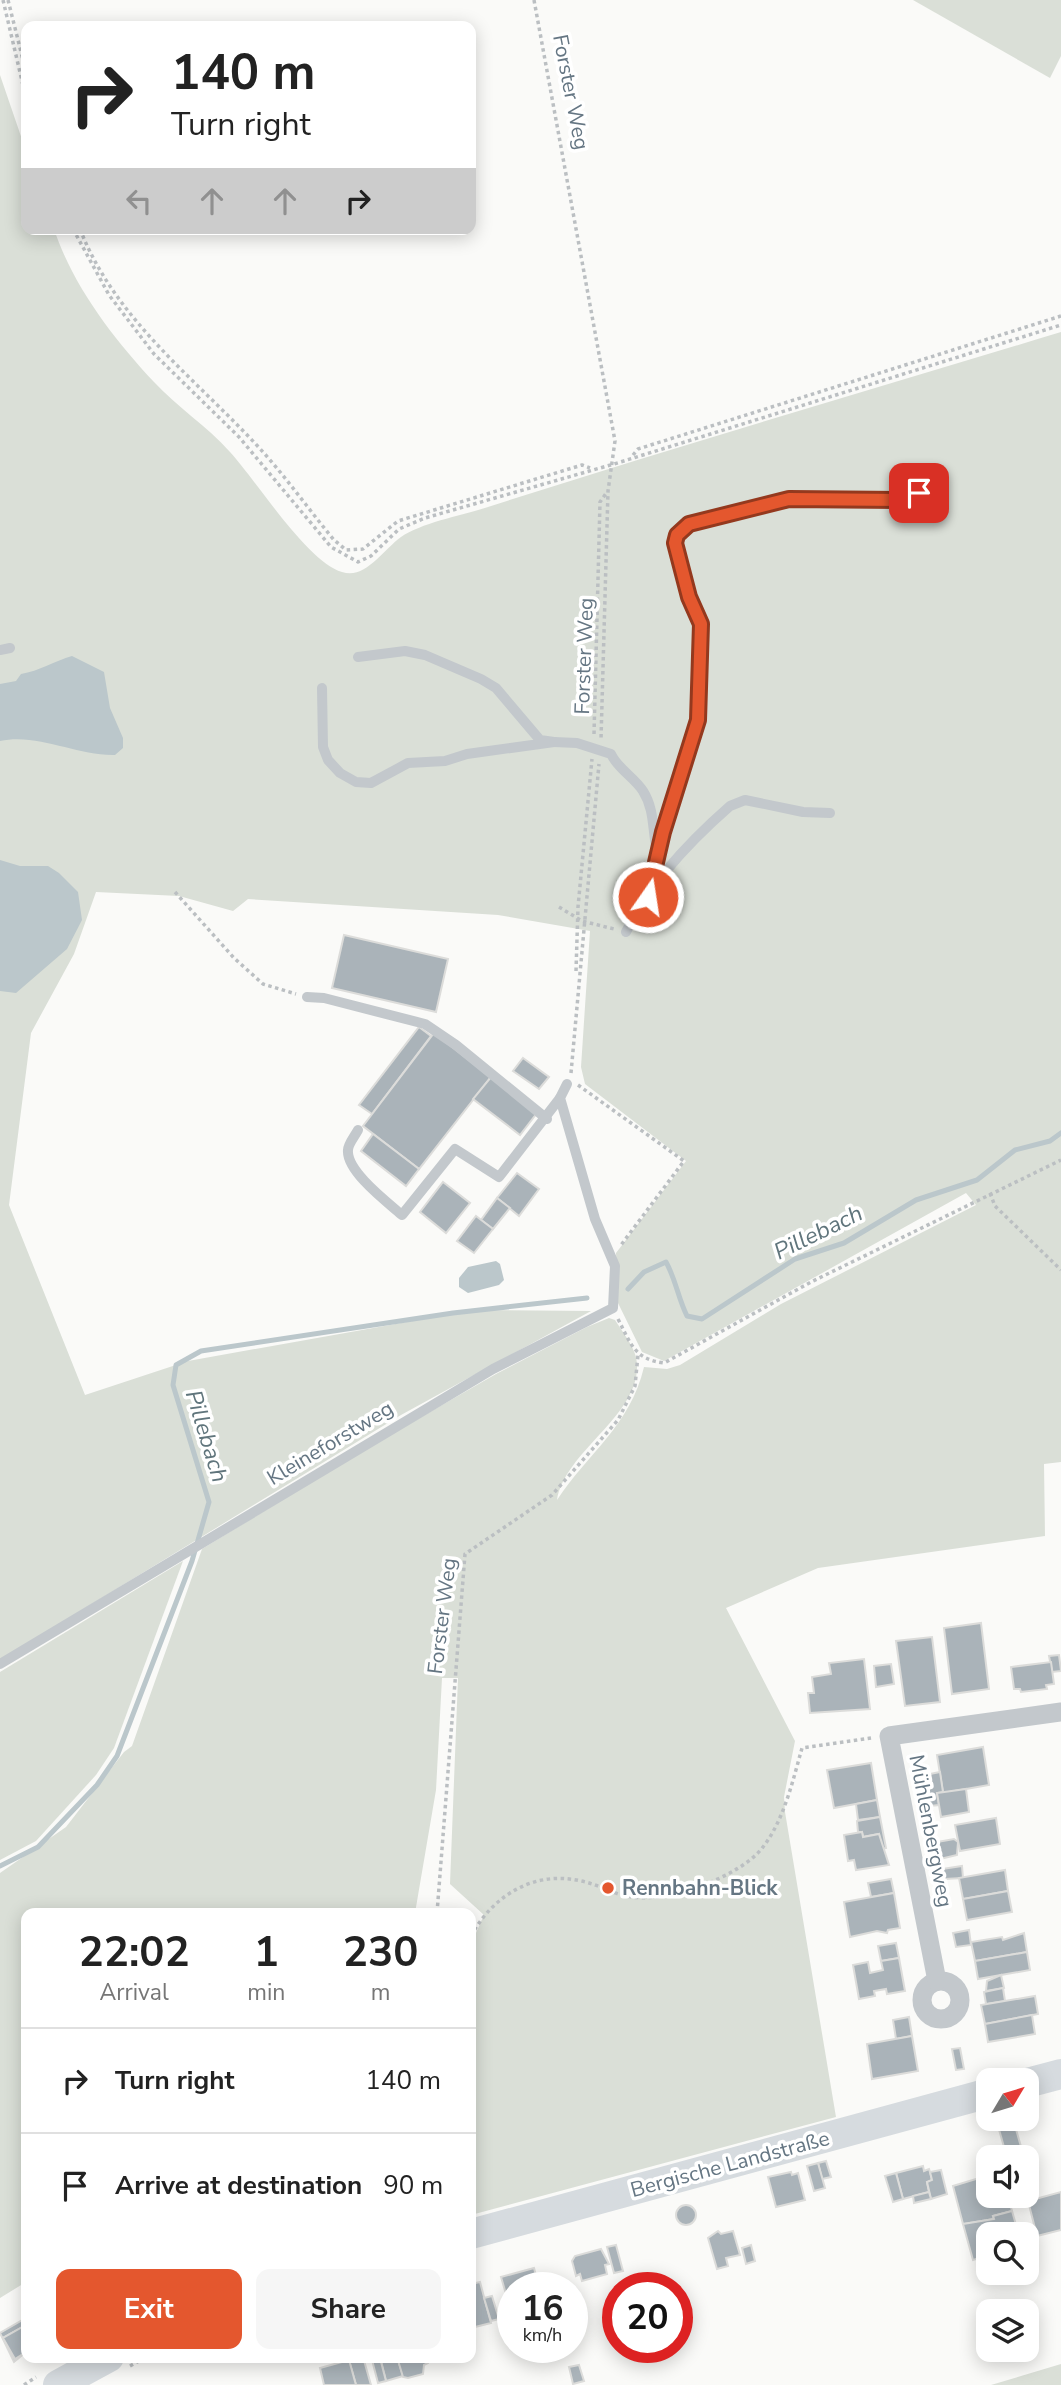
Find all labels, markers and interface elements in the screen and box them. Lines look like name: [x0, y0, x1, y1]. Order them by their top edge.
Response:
street label: Forster Weg: [546, 32, 596, 152]
text: 140 m: [171, 39, 315, 106]
icon: right: [56, 49, 147, 140]
text: Turn right: [171, 103, 311, 146]
icon: left: [120, 182, 158, 220]
icon: ahead: [193, 182, 231, 220]
icon: ahead: [266, 182, 304, 220]
icon: right: [339, 182, 377, 220]
pin: [889, 463, 949, 523]
icon: arrive: [900, 474, 938, 512]
street label: Forster Weg: [568, 597, 600, 715]
position arrow: [611, 860, 685, 934]
water label: Pillebach: [769, 1198, 868, 1267]
water label: Pillebach: [178, 1386, 235, 1486]
street label: Kleineforstweg: [262, 1394, 398, 1492]
street label: Forster Weg: [421, 1556, 463, 1676]
street label: Mühlenbergweg: [902, 1752, 960, 1910]
place label: Rennbahn-Blick: [622, 1874, 778, 1902]
marker: Rennbahn-Blick: [600, 1880, 616, 1896]
text: 22:02: [79, 1924, 190, 1981]
text: 1: [254, 1924, 279, 1981]
text: 230: [343, 1924, 418, 1981]
text: Arrival: [100, 1977, 169, 2008]
text: min: [247, 1977, 285, 2008]
text: m: [371, 1977, 391, 2008]
icon: right: [56, 2062, 94, 2100]
text: Turn right: [115, 2063, 234, 2098]
text: 140 m: [365, 2063, 441, 2098]
north arrow: [976, 2068, 1040, 2132]
map controls: [976, 2068, 1039, 2362]
street label: Bergische Landstraße: [627, 2124, 833, 2204]
button: sound: [976, 2145, 1039, 2208]
icon: arrive: [56, 2167, 94, 2205]
text: Arrive at destination: [115, 2168, 362, 2203]
text: 90 m: [383, 2168, 443, 2203]
button: search: [976, 2222, 1039, 2285]
button: Exit: [56, 2269, 242, 2349]
button: Share: [256, 2269, 441, 2349]
speed limit sign: 20: [602, 2272, 693, 2363]
text: 16: [521, 2285, 564, 2332]
button: layers: [976, 2299, 1039, 2362]
text: km/h: [523, 2323, 562, 2347]

